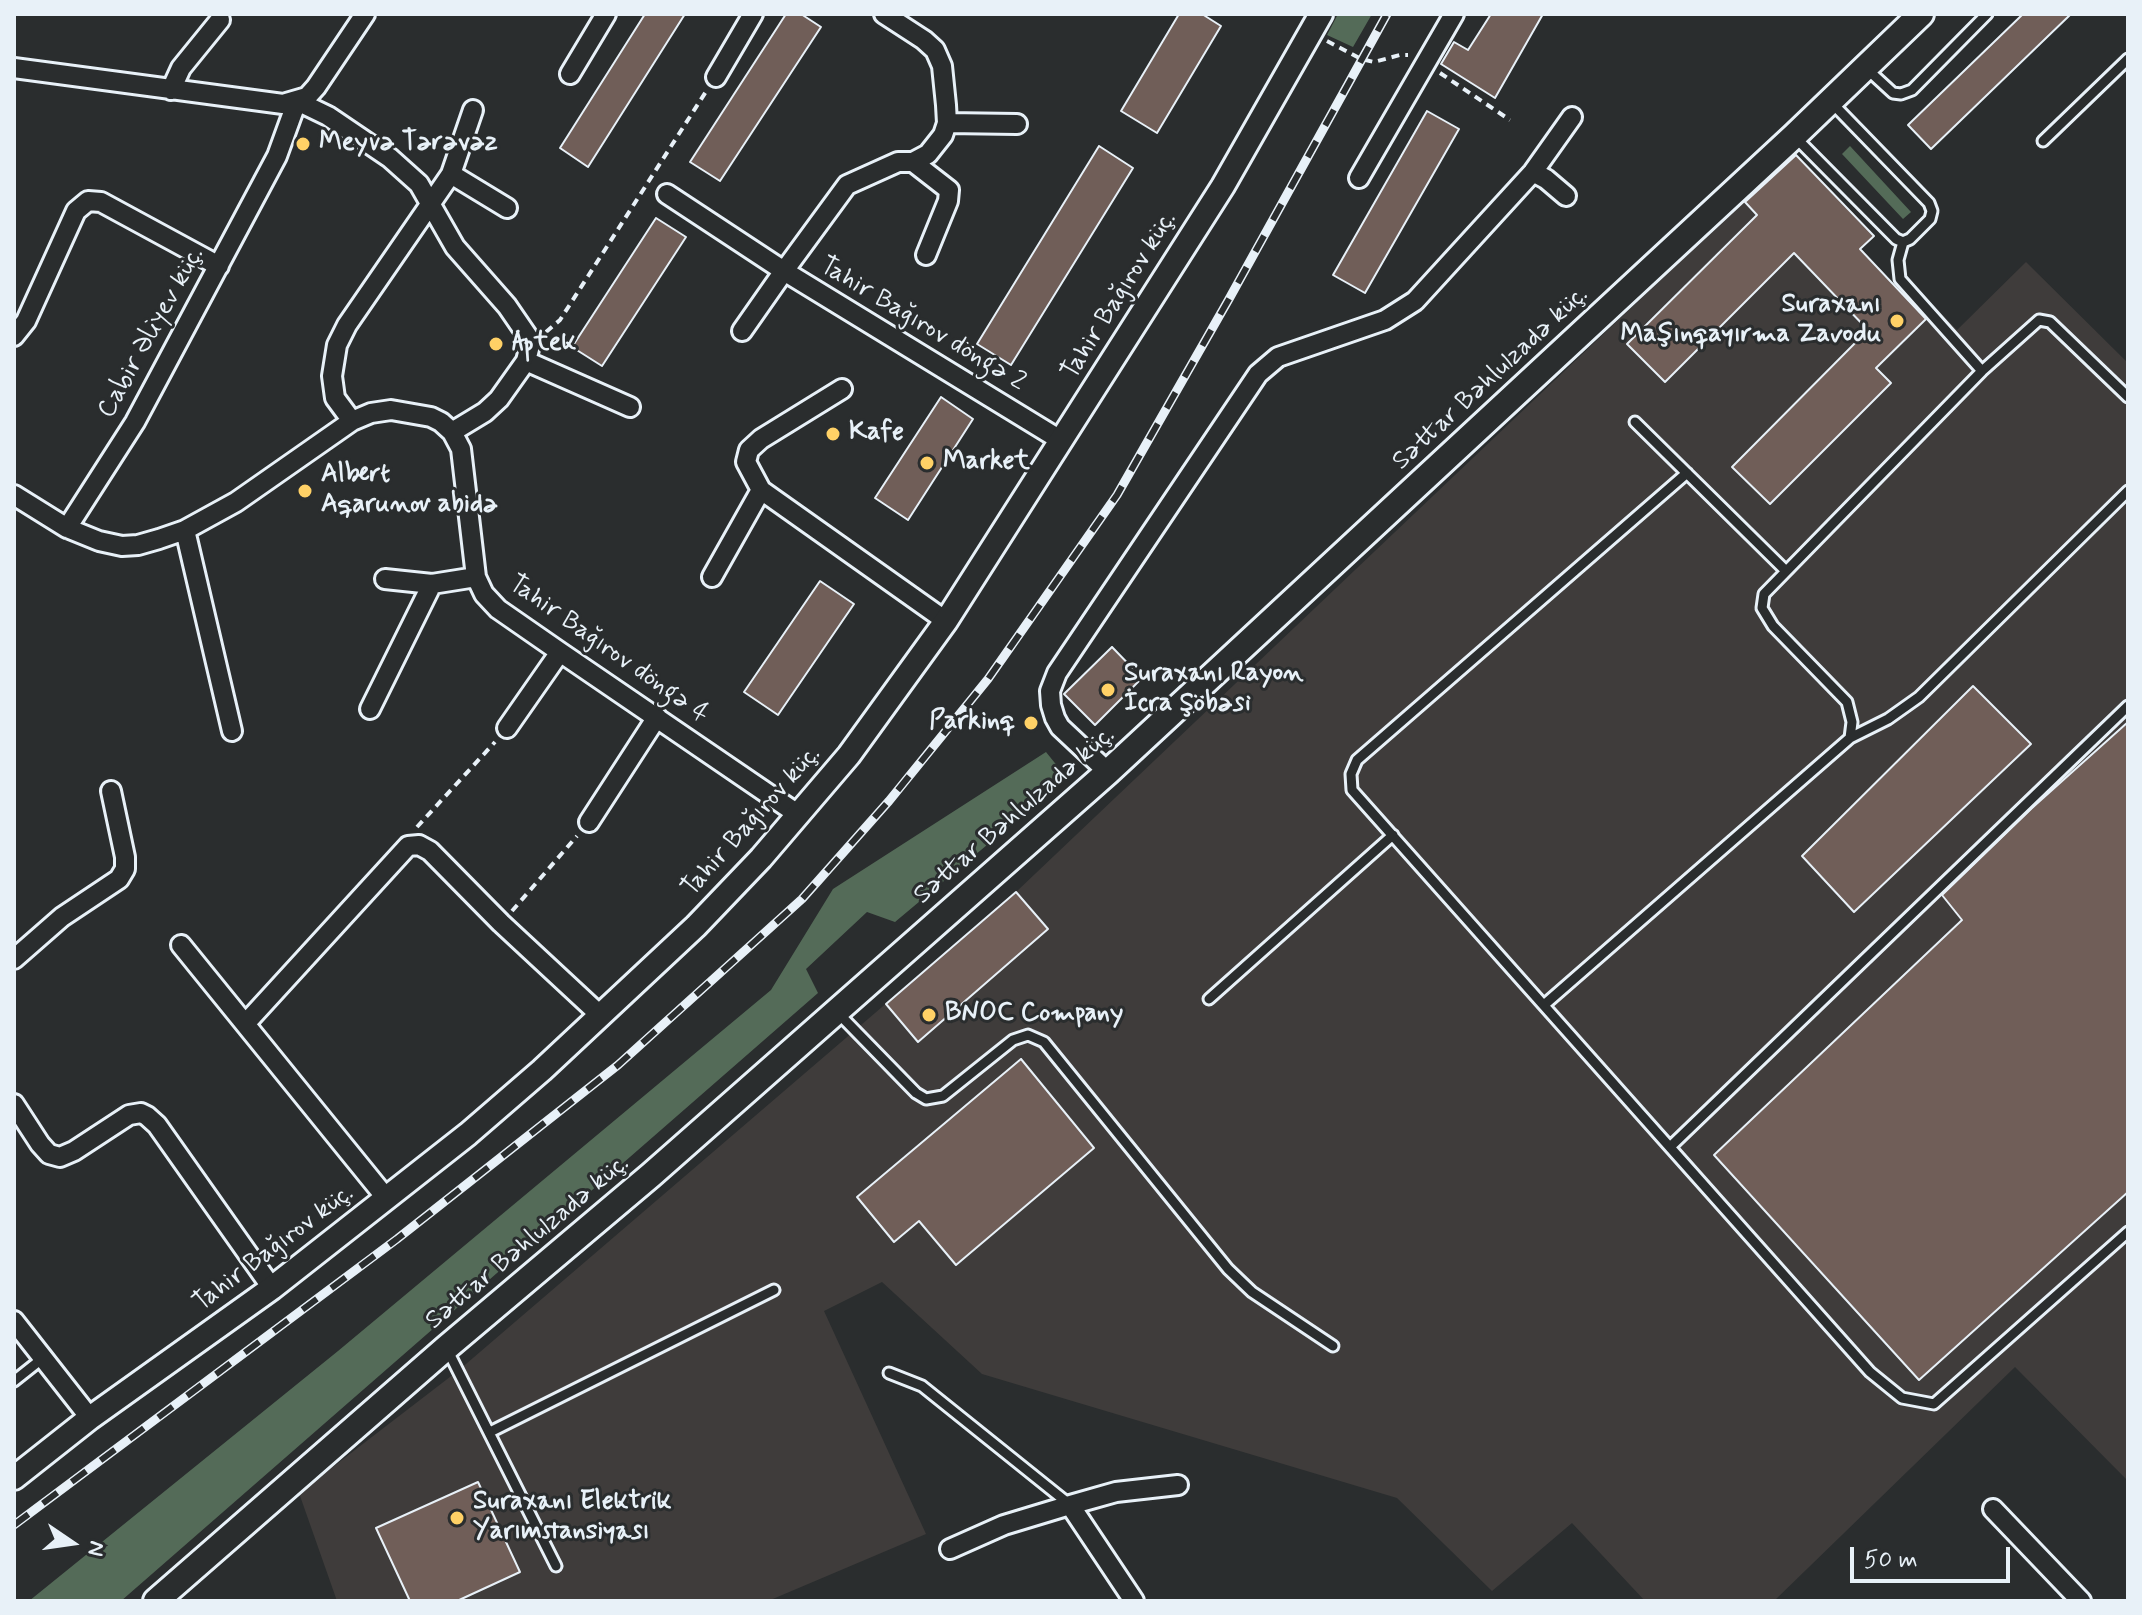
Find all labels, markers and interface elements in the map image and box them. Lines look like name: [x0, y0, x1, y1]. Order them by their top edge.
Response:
place label: Meyvə Tərəvəz: [319, 128, 498, 160]
marker: Meyvə Tərəvəz: [294, 135, 312, 153]
street label: Tahir Bağırov küç.: [1056, 206, 1184, 386]
street label: Cabir Əliyev küç.: [92, 242, 212, 424]
street label: Tahir Bağırov döngə 2: [813, 251, 1031, 399]
street label: Səttar Bəhlulzadə küç.: [1387, 280, 1595, 478]
place label: Suraxanı Maşınqayırma Zavodu: [1620, 290, 1881, 352]
marker: Suraxanı Maşınqayırma Zavodu: [1888, 312, 1906, 330]
place label: Aptek: [512, 328, 576, 360]
marker: Aptek: [487, 335, 505, 353]
place label: Kafe: [849, 418, 904, 450]
marker: Kafe: [824, 425, 842, 443]
place label: Market: [943, 447, 1030, 479]
marker: Market: [918, 454, 936, 472]
place label: Albert Aqarunov abidə: [321, 460, 498, 522]
marker: Albert Aqarunov abidə: [296, 482, 314, 500]
street label: Tahir Bağırov döngə 4: [502, 569, 714, 731]
place label: Suraxanı Rayon İcra Şöbəsi: [1124, 659, 1303, 720]
marker: Suraxanı Rayon İcra Şöbəsi: [1099, 681, 1117, 699]
place label: Parkinq: [929, 707, 1015, 739]
marker: Parkinq: [1022, 714, 1040, 732]
street label: Səttar Bəhlulzadə küç.: [908, 720, 1122, 912]
street label: Tahir Bağırov küç.: [676, 740, 828, 904]
place label: BNOC Company: [945, 999, 1123, 1031]
marker: BNOC Company: [920, 1006, 938, 1024]
street label: Səttar Bəhlulzadə küç.: [420, 1149, 636, 1337]
street label: Tahir Bağırov küç.: [188, 1178, 360, 1320]
place label: Suraxanı Elektrik Yarımstansiyası: [473, 1487, 672, 1548]
north arrow: [32, 1503, 112, 1583]
marker: Suraxanı Elektrik Yarımstansiyası: [448, 1509, 466, 1527]
scale bar: [1854, 1531, 2014, 1581]
text: N: [80, 1538, 111, 1559]
text: 50 m: [1864, 1545, 1918, 1576]

